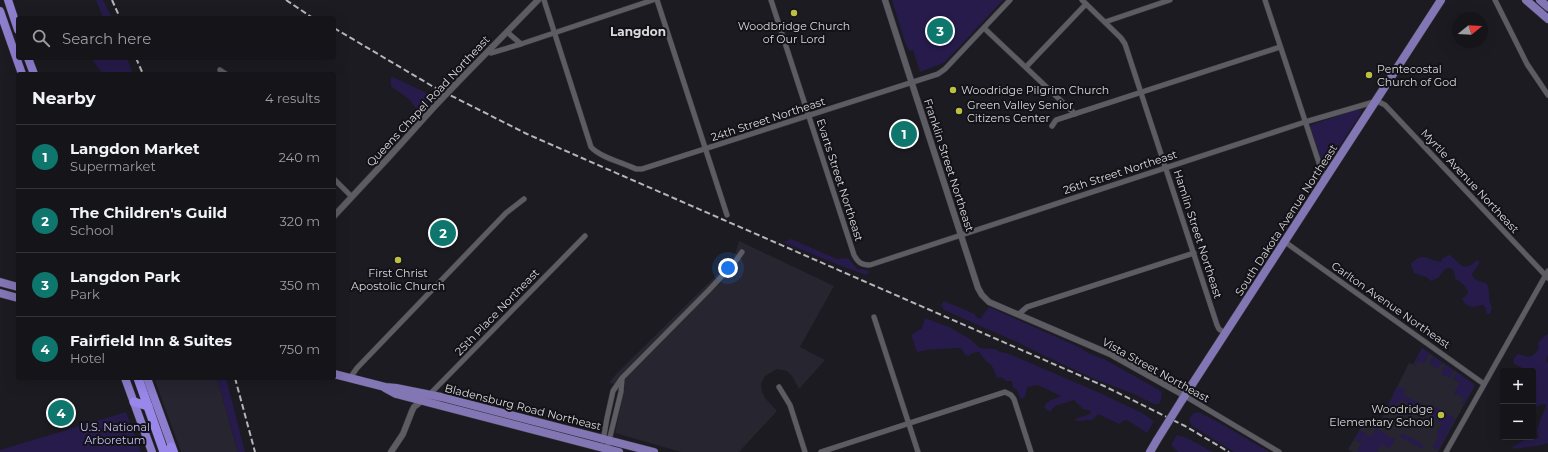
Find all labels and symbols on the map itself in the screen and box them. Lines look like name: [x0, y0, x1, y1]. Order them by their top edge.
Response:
marker: Woodbridge Church of Our Lord: [789, 8, 799, 18]
north arrow: [1452, 12, 1488, 48]
pin: 3: [927, 16, 953, 46]
place label: Woodbridge Church of Our Lord: [738, 19, 850, 46]
district label: Langdon: [610, 24, 666, 39]
street label: Queens Chapel Road Northeast: [364, 32, 493, 169]
place label: Pentecostal Church of God: [1377, 62, 1457, 89]
marker: Pentecostal Church of God: [1364, 70, 1374, 80]
place label: Woodridge Pilgrim Church: [961, 83, 1109, 97]
marker: Woodridge Pilgrim Church: [948, 85, 958, 95]
street label: 24th Street Northeast: [709, 94, 827, 144]
street label: Franklin Street Northeast: [921, 97, 977, 234]
place label: Green Valley Senior Citizens Center: [967, 98, 1073, 125]
marker: Green Valley Senior Citizens Center: [954, 106, 964, 116]
street label: Evarts Street Northeast: [814, 117, 867, 244]
pin: 1: [891, 119, 917, 149]
street label: Myrtle Avenue Northeast: [1418, 126, 1522, 236]
street label: South Dakota Avenue Northeast: [1232, 141, 1341, 298]
street label: 26th Street Northeast: [1061, 147, 1179, 197]
street label: Hamlin Street Northeast: [1171, 168, 1226, 301]
pin: 2: [430, 218, 456, 248]
marker: First Christ Apostolic Church: [393, 255, 403, 265]
your location: [718, 258, 738, 278]
street label: Carlton Avenue Northeast: [1329, 258, 1454, 352]
street label: 25th Place Northeast: [452, 265, 542, 358]
place label: First Christ Apostolic Church: [351, 266, 445, 293]
street label: Vista Street Northeast: [1100, 335, 1213, 406]
street label: Bladensburg Road Northeast: [443, 381, 603, 433]
pin: 4: [48, 398, 74, 428]
place label: Woodridge Elementary School: [1329, 402, 1433, 429]
marker: Woodridge Elementary School: [1436, 410, 1446, 420]
park label: U.S. National Arboretum: [80, 420, 150, 447]

